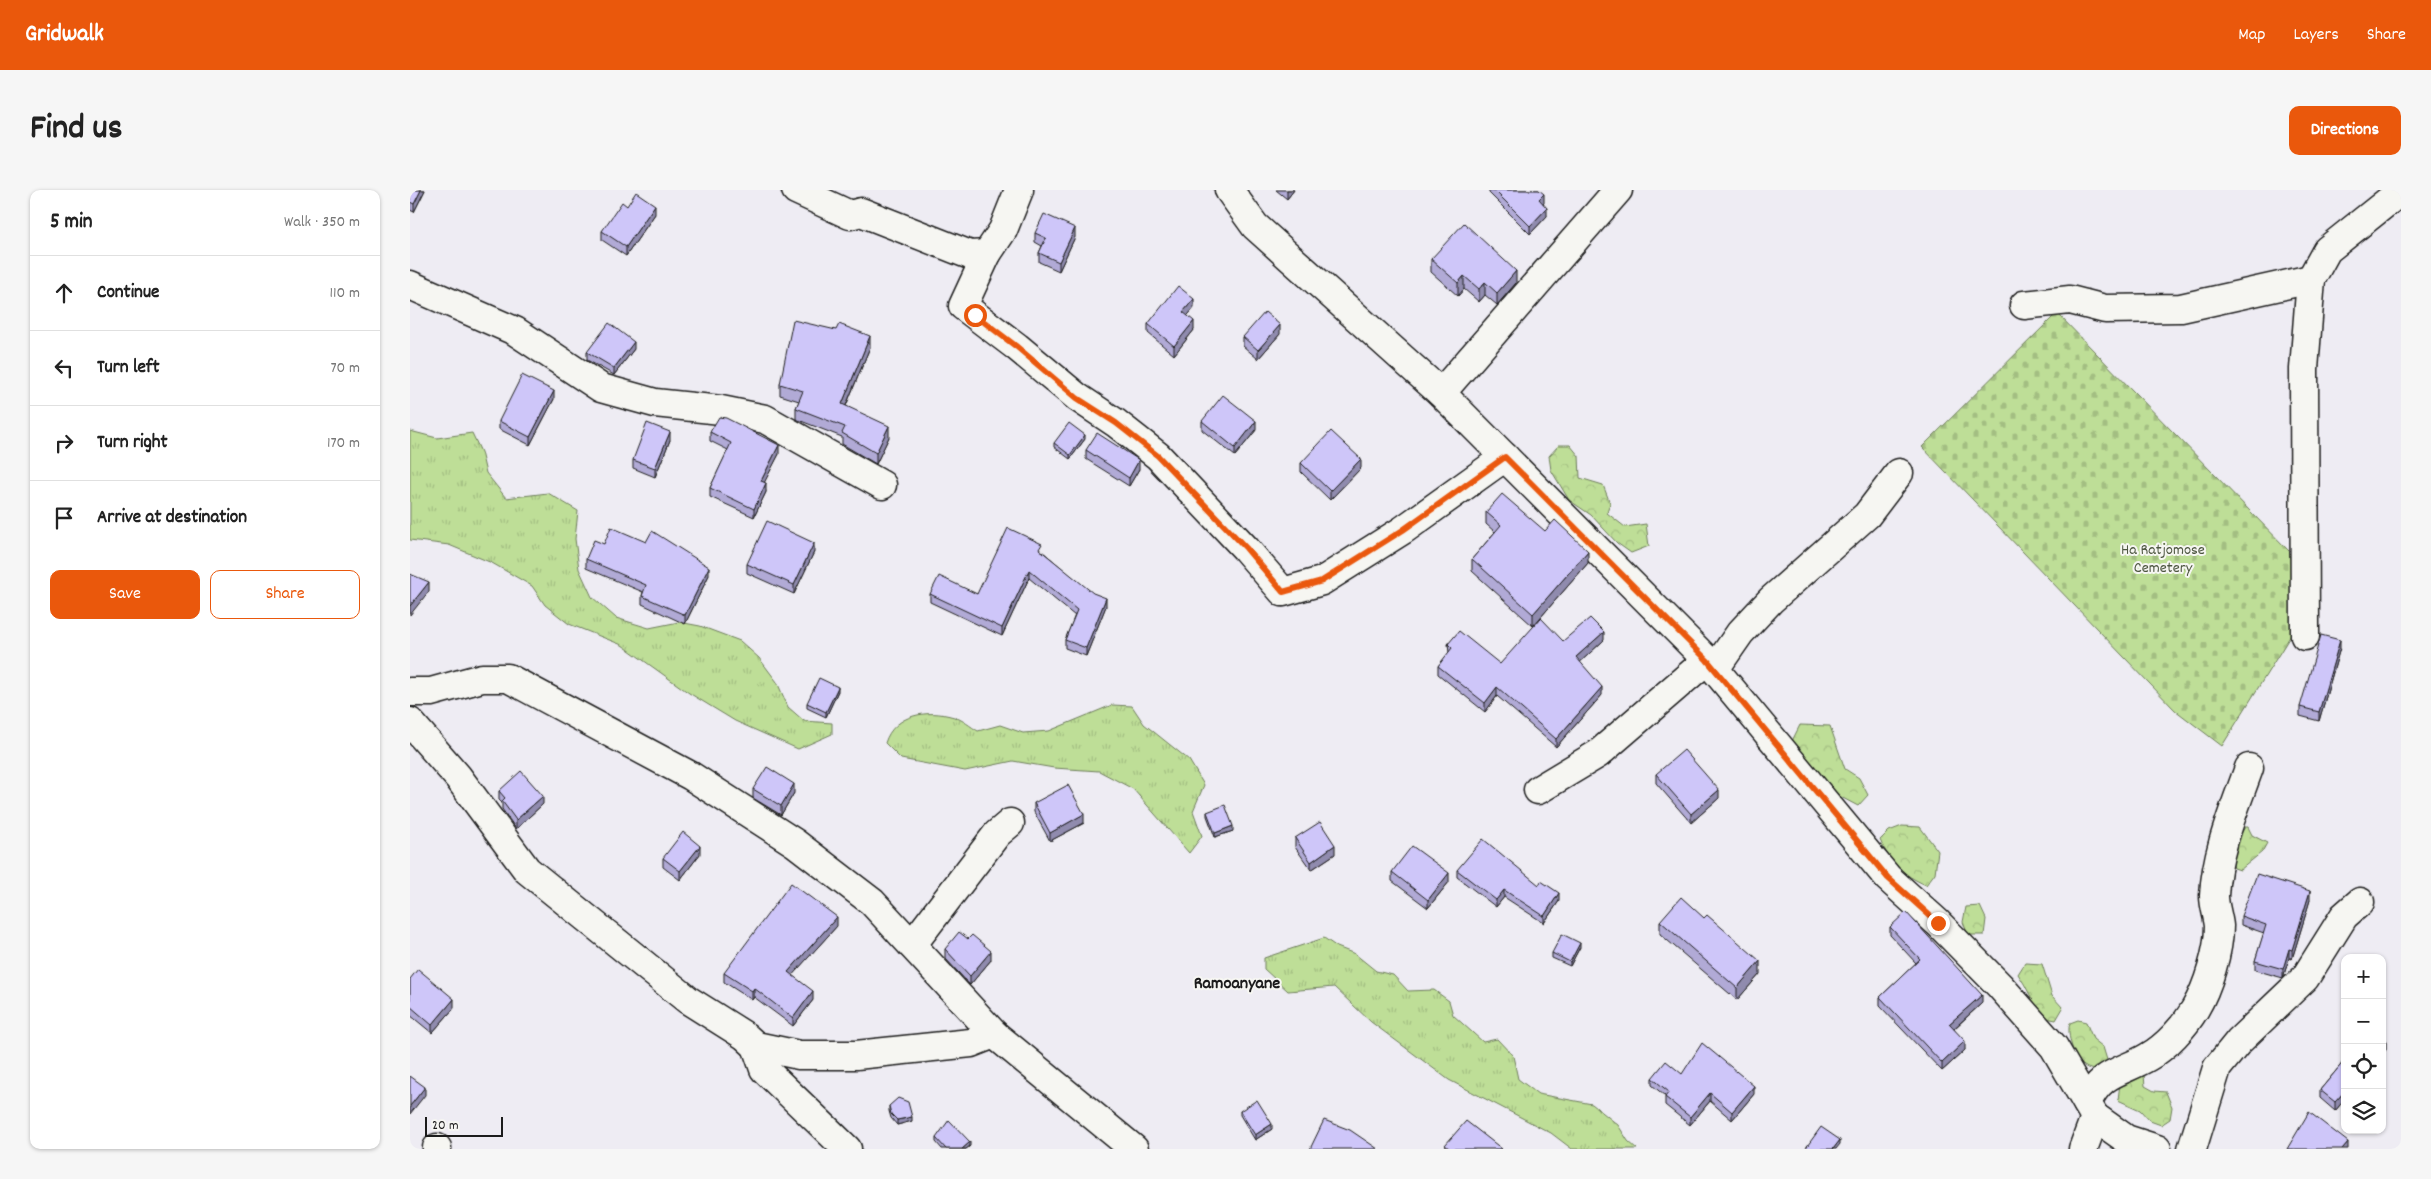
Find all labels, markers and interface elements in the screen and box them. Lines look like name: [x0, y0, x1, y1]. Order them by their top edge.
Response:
text: Gridwalk: [25, 18, 104, 52]
text: Map: [2238, 23, 2265, 48]
text: Layers: [2293, 23, 2339, 48]
text: Share: [2367, 23, 2406, 48]
text: Find us: [30, 105, 122, 155]
button: Directions: [2289, 106, 2401, 155]
text: 5 min: [50, 208, 93, 238]
text: Walk · 350 m: [284, 211, 360, 234]
icon: ahead: [50, 279, 78, 307]
text: Continue: [97, 280, 159, 307]
text: 110 m: [330, 282, 360, 305]
route start: [964, 304, 987, 327]
icon: left: [50, 354, 78, 382]
text: Turn left: [97, 355, 160, 382]
text: 70 m: [330, 357, 360, 380]
icon: right: [50, 429, 78, 457]
text: Turn right: [97, 430, 168, 457]
text: 170 m: [327, 432, 360, 455]
icon: arrive: [50, 504, 78, 532]
text: Arrive at destination: [97, 505, 247, 532]
park label: Ha Ratjomose Cemetery: [2121, 539, 2205, 580]
button: Save: [50, 570, 200, 619]
button: Share: [210, 570, 360, 619]
route end: [1927, 912, 1950, 935]
map controls: [2341, 954, 2386, 1134]
button: +: [2341, 954, 2386, 999]
district label: Ramoanyane: [1194, 972, 1280, 997]
button: −: [2341, 999, 2386, 1044]
button: locate: [2341, 1044, 2386, 1089]
button: layers: [2341, 1089, 2386, 1134]
scale bar: [425, 1114, 502, 1137]
text: 20 m: [432, 1116, 459, 1136]

